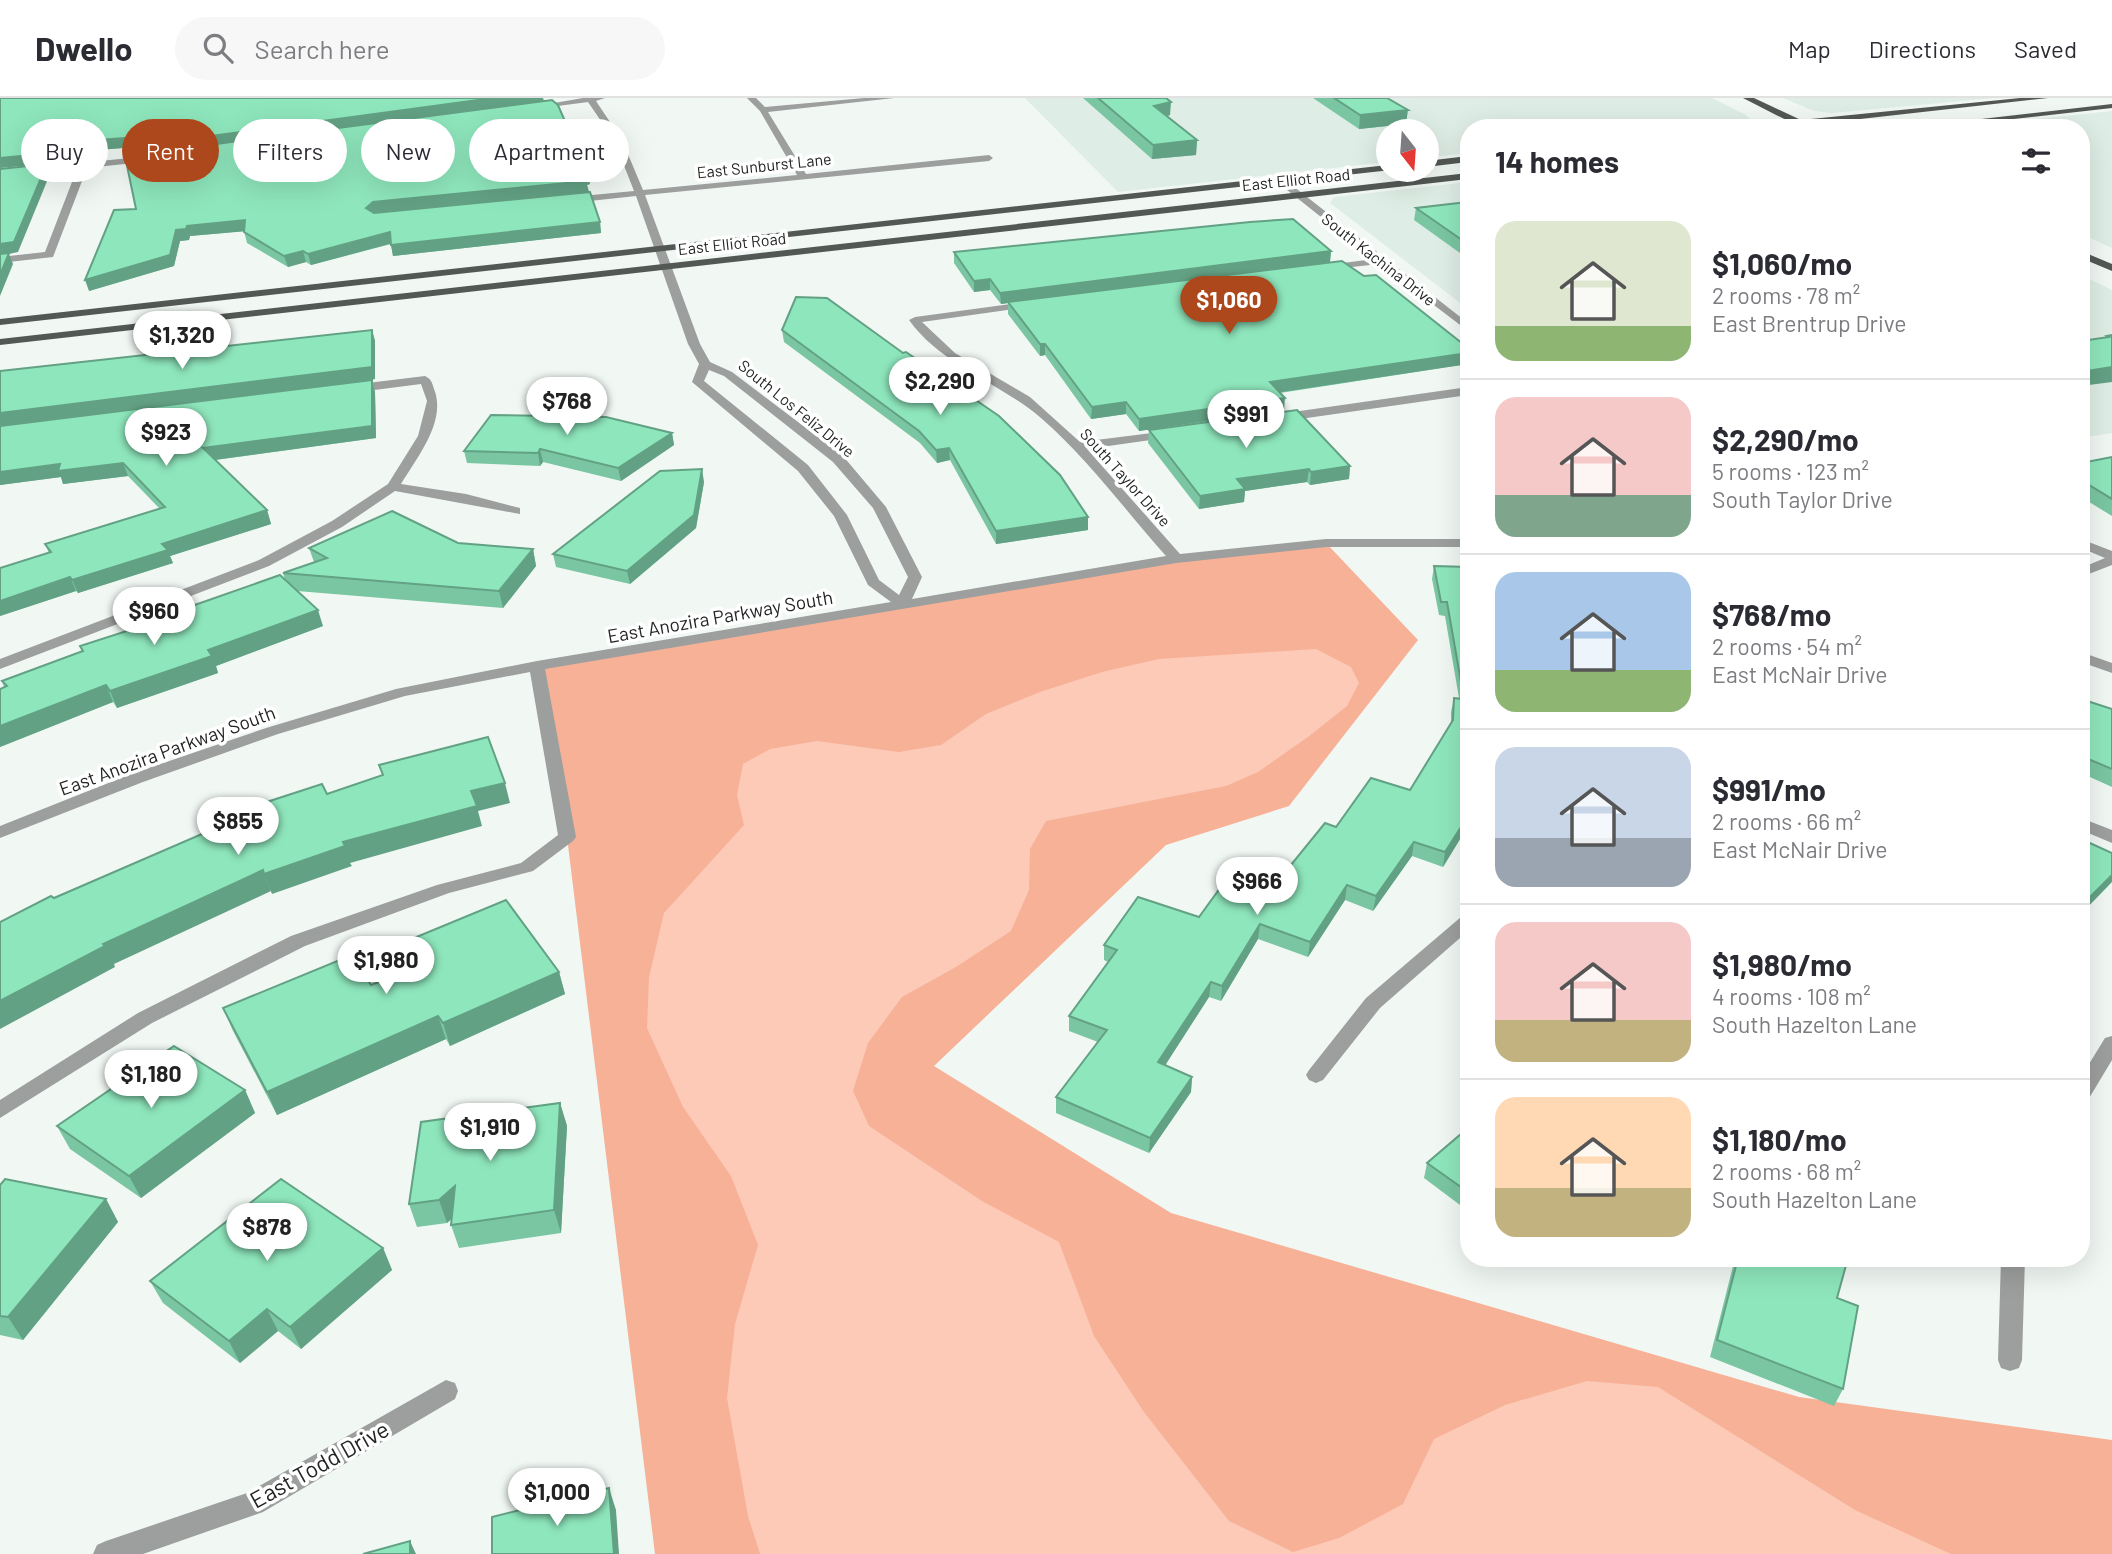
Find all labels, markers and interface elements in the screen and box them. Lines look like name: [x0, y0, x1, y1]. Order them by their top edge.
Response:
search box: [175, 17, 665, 80]
text: Dwello: [35, 28, 133, 68]
icon: search: [199, 29, 237, 67]
text: Search here: [255, 33, 390, 64]
text: Map: [1788, 34, 1831, 63]
text: Directions: [1869, 34, 1976, 63]
text: Saved: [2014, 34, 2077, 63]
chip: Buy: [21, 119, 108, 182]
chip: Rent: [122, 119, 219, 182]
chip: Filters: [233, 119, 347, 182]
chip: New: [361, 119, 455, 182]
chip: Apartment: [469, 119, 629, 182]
north arrow: [1376, 119, 1438, 182]
map controls: [1376, 119, 1439, 182]
icon: filters: [2017, 142, 2055, 180]
text: 14 homes: [1495, 143, 1619, 179]
street label: East Sunburst Lane: [696, 148, 832, 182]
street label: East Elliot Road: [1241, 164, 1351, 194]
street label: South Kachina Drive: [1318, 209, 1440, 309]
street label: East Elliot Road: [677, 228, 787, 258]
text: $1,060/mo: [1712, 245, 1852, 281]
icon: home: [1551, 249, 1635, 333]
pin: $1,060: [1172, 276, 1286, 336]
text: 2 rooms · 78 m²: [1712, 281, 1860, 309]
text: $1,060: [1196, 285, 1262, 313]
text: East Brentrup Drive: [1712, 309, 1907, 337]
pin: $1,320: [125, 312, 239, 371]
text: $1,320: [149, 320, 215, 348]
street label: South Los Feliz Drive: [735, 355, 859, 461]
pin: $2,290: [883, 358, 997, 417]
text: $2,290: [905, 366, 975, 394]
pin: $768: [526, 378, 608, 437]
text: $768: [542, 386, 592, 414]
pin: $991: [1205, 390, 1287, 450]
text: $991: [1223, 399, 1269, 427]
pin: $923: [125, 408, 207, 468]
text: $923: [141, 417, 191, 445]
text: $2,290/mo: [1712, 421, 1859, 457]
street label: South Taylor Drive: [1077, 424, 1175, 530]
icon: home: [1551, 425, 1635, 509]
text: 5 rooms · 123 m²: [1712, 457, 1869, 485]
text: South Taylor Drive: [1712, 485, 1893, 513]
street label: East Anozira Parkway South: [605, 585, 835, 647]
pin: $960: [113, 588, 195, 647]
text: $960: [129, 596, 179, 624]
text: $768/mo: [1712, 596, 1831, 632]
icon: home: [1551, 600, 1635, 684]
text: 2 rooms · 54 m²: [1712, 632, 1862, 660]
text: East McNair Drive: [1712, 660, 1887, 688]
street label: East Anozira Parkway South: [56, 700, 278, 800]
text: $991/mo: [1712, 771, 1826, 807]
icon: home: [1551, 775, 1635, 859]
pin: $855: [197, 798, 279, 857]
text: $855: [213, 806, 263, 834]
text: 2 rooms · 66 m²: [1712, 807, 1861, 835]
text: East McNair Drive: [1712, 835, 1887, 863]
pin: $966: [1216, 858, 1298, 917]
text: $966: [1232, 866, 1282, 894]
pin: $1,980: [329, 936, 443, 996]
text: $1,980: [353, 945, 419, 973]
text: $1,980/mo: [1712, 946, 1852, 982]
icon: home: [1551, 950, 1635, 1034]
text: 4 rooms · 108 m²: [1712, 982, 1871, 1010]
text: South Hazelton Lane: [1712, 1010, 1917, 1038]
pin: $1,180: [94, 1051, 208, 1110]
text: $1,180: [120, 1059, 182, 1087]
pin: $1,910: [433, 1104, 547, 1163]
text: $1,910: [460, 1112, 520, 1140]
text: $1,180/mo: [1712, 1121, 1847, 1157]
icon: home: [1551, 1125, 1635, 1209]
text: 2 rooms · 68 m²: [1712, 1157, 1861, 1185]
text: South Hazelton Lane: [1712, 1185, 1917, 1213]
pin: $878: [226, 1204, 308, 1263]
text: $878: [242, 1212, 292, 1240]
street label: East Todd Drive: [245, 1414, 393, 1514]
pin: $1,000: [500, 1468, 614, 1528]
text: $1,000: [524, 1477, 590, 1505]

